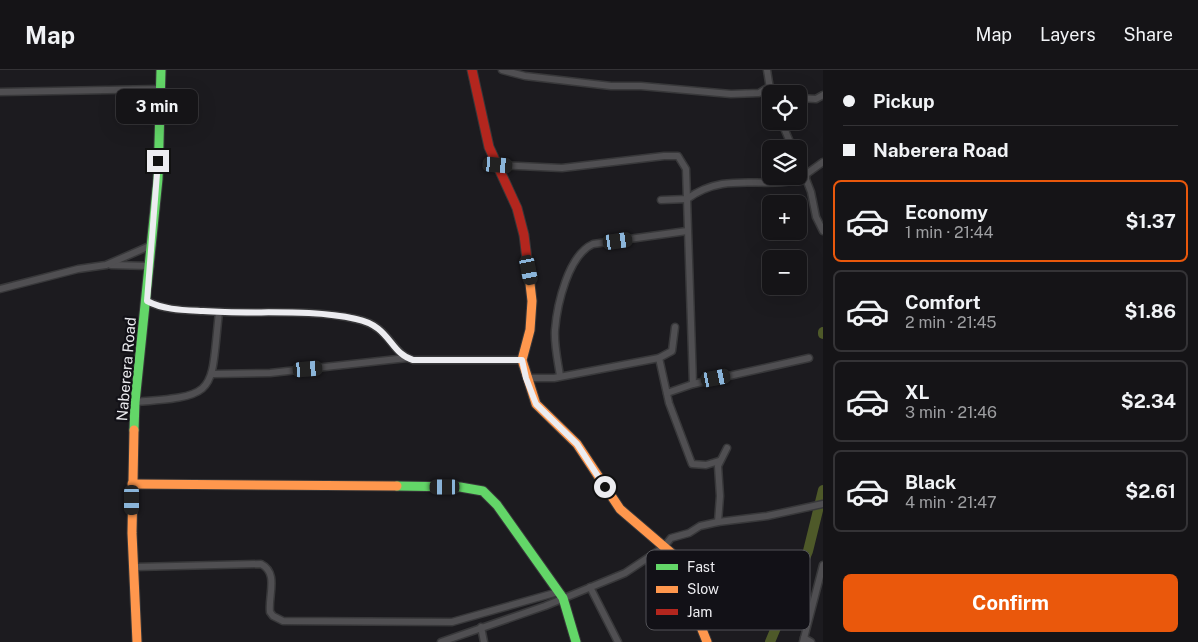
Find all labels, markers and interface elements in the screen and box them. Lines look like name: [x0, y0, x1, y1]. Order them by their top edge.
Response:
text: Map: [25, 21, 75, 49]
text: Map: [976, 24, 1012, 45]
text: Layers: [1040, 24, 1096, 45]
text: Share: [1124, 24, 1173, 45]
map controls: [762, 85, 807, 295]
button: locate: [762, 85, 807, 130]
callout: 3 min: [117, 88, 199, 124]
text: Pickup: [873, 90, 935, 112]
text: 3 min: [136, 97, 178, 116]
text: Naberera Road: [873, 139, 1009, 161]
button: layers: [762, 140, 807, 185]
route end: [147, 150, 169, 172]
car: [482, 156, 513, 174]
button: +: [762, 195, 807, 240]
icon: car: [845, 199, 890, 244]
text: Economy: [905, 201, 988, 223]
text: $1.37: [1126, 210, 1176, 232]
text: 1 min · 21:44: [905, 223, 994, 242]
car: [602, 231, 633, 251]
button: −: [762, 250, 807, 295]
car: [518, 254, 539, 286]
icon: car: [845, 289, 890, 334]
text: Comfort: [905, 291, 981, 313]
text: $1.86: [1125, 300, 1176, 322]
text: 2 min · 21:45: [905, 313, 997, 332]
street label: Naberera Road: [113, 316, 139, 422]
car: [292, 360, 323, 378]
car: [699, 368, 732, 388]
icon: car: [845, 379, 890, 424]
text: XL: [905, 381, 930, 403]
text: $2.34: [1121, 390, 1176, 412]
text: 3 min · 21:46: [905, 403, 997, 422]
icon: car: [845, 469, 890, 514]
text: Black: [905, 471, 956, 493]
route start: [594, 476, 616, 498]
car: [430, 480, 460, 495]
text: $2.61: [1125, 480, 1176, 502]
car: [124, 485, 139, 515]
text: 4 min · 21:47: [905, 493, 997, 512]
legend: [646, 550, 810, 630]
text: Fast: [687, 559, 715, 575]
button: Confirm: [843, 574, 1178, 632]
text: Slow: [687, 581, 719, 597]
text: Jam: [687, 604, 712, 620]

